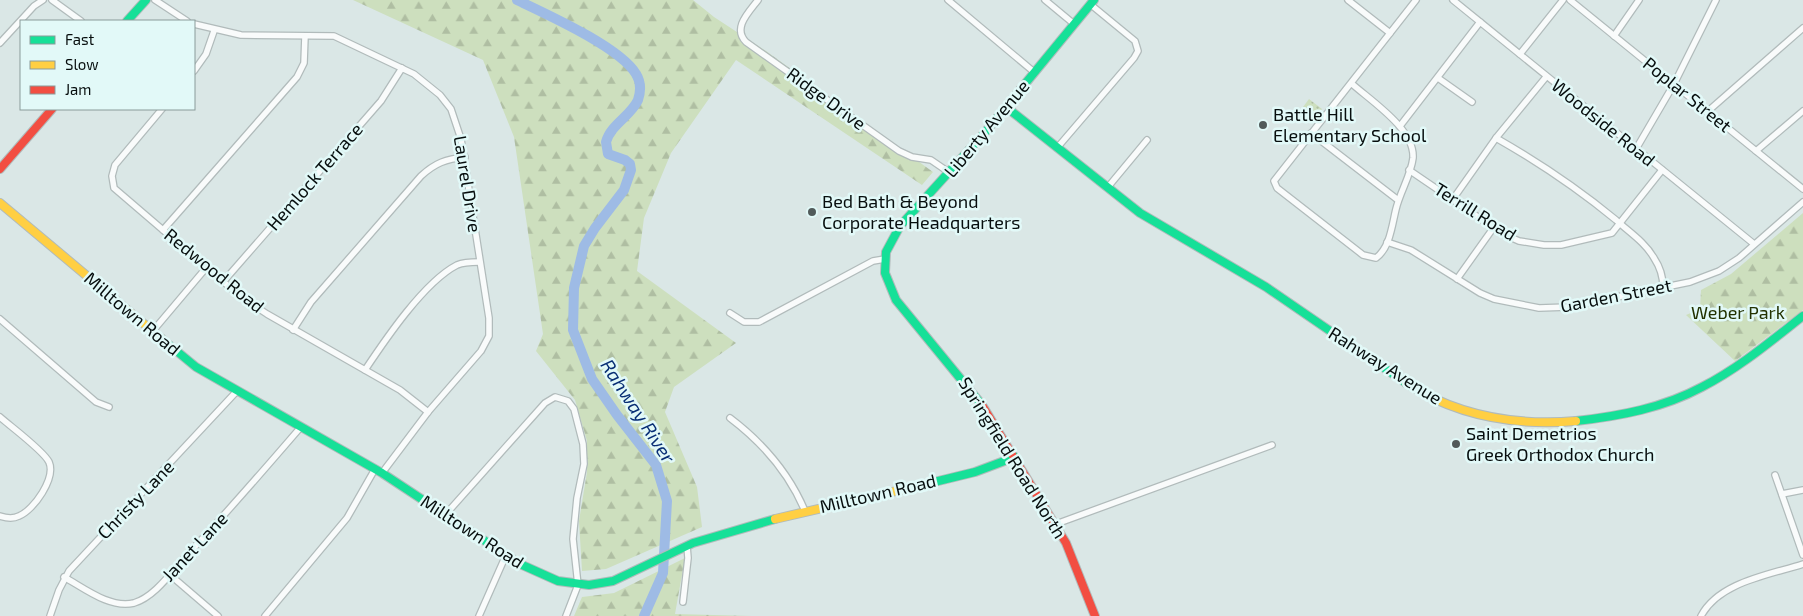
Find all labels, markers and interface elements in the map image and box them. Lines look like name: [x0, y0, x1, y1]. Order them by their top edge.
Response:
legend: [20, 20, 195, 110]
text: Fast: [65, 30, 95, 48]
street label: Poplar Street: [1639, 52, 1736, 137]
text: Slow: [65, 55, 99, 73]
street label: Ridge Drive: [783, 62, 870, 134]
street label: Woodside Road: [1548, 74, 1660, 171]
street label: Liberty Avenue: [939, 75, 1033, 182]
text: Jam: [65, 80, 91, 98]
place label: Battle Hill Elementary School: [1273, 103, 1427, 146]
street label: Hemlock Terrace: [262, 118, 367, 235]
marker: Battle Hill Elementary School: [1257, 119, 1269, 131]
street label: Laurel Drive: [449, 134, 486, 234]
street label: Terrill Road: [1430, 177, 1521, 245]
place label: Bed Bath & Beyond Corporate Headquarters: [822, 190, 1020, 233]
marker: Bed Bath & Beyond Corporate Headquarters: [806, 206, 818, 218]
street label: Redwood Road: [160, 223, 269, 317]
street label: Milltown Road: [80, 267, 185, 360]
street label: Garden Street: [1558, 273, 1673, 317]
park label: Weber Park: [1691, 301, 1785, 323]
street label: Rahway Avenue: [1325, 322, 1446, 409]
water label: Rahway River: [595, 354, 681, 468]
street label: Springfield Road North: [954, 373, 1071, 542]
place label: Saint Demetrios Greek Orthodox Church: [1466, 422, 1654, 465]
marker: Saint Demetrios Greek Orthodox Church: [1450, 438, 1462, 450]
street label: Christy Lane: [92, 455, 178, 543]
street label: Milltown Road: [818, 469, 938, 517]
street label: Milltown Road: [417, 490, 528, 573]
street label: Janet Lane: [157, 507, 232, 585]

